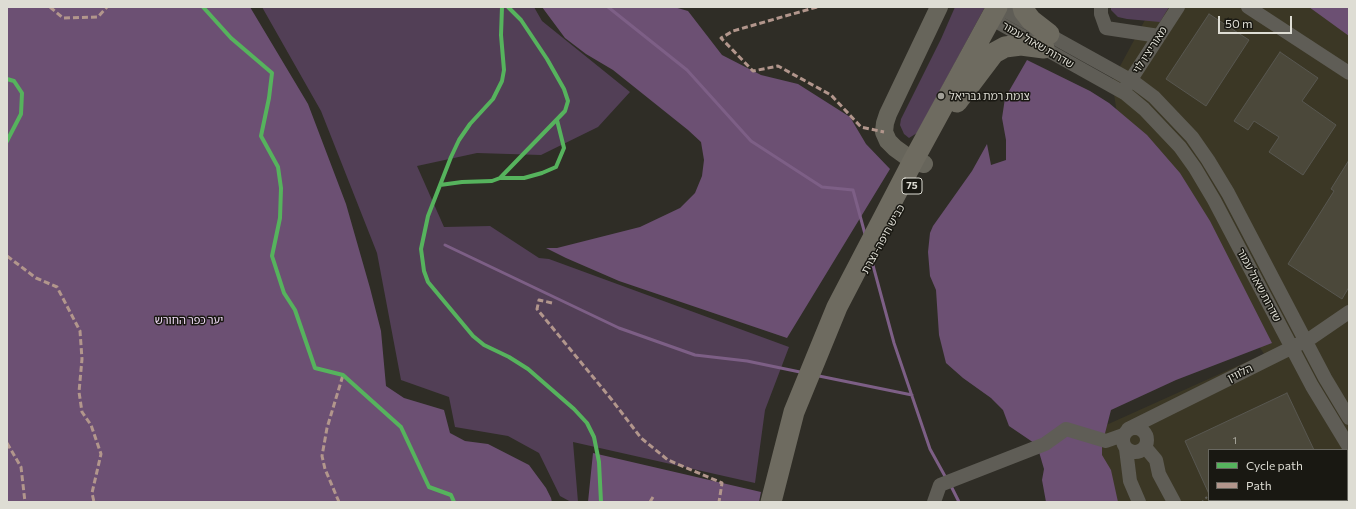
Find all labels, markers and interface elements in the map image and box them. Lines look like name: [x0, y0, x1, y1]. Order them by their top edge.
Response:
scale bar: [1220, 8, 1294, 34]
text: 50 m: [1225, 16, 1253, 30]
street label: שדרות שאול עמור: [1000, 19, 1076, 71]
street label: מאוריציו לוי: [1130, 24, 1170, 76]
place label: צומת רמת גבריאל: [949, 89, 1030, 103]
marker: צומת רמת גבריאל: [936, 91, 946, 101]
road number: 75: [902, 178, 922, 194]
street label: כביש חיפה-נצרת: [859, 202, 907, 276]
street label: שדרות שאול עמור: [1234, 246, 1284, 324]
park label: יער כפר החורש: [155, 313, 223, 327]
street label: הלווין: [1225, 361, 1255, 385]
house number: 1: [1233, 436, 1237, 446]
legend: [1208, 449, 1348, 501]
text: Cycle path: [1246, 458, 1303, 472]
text: Path: [1246, 478, 1272, 492]

